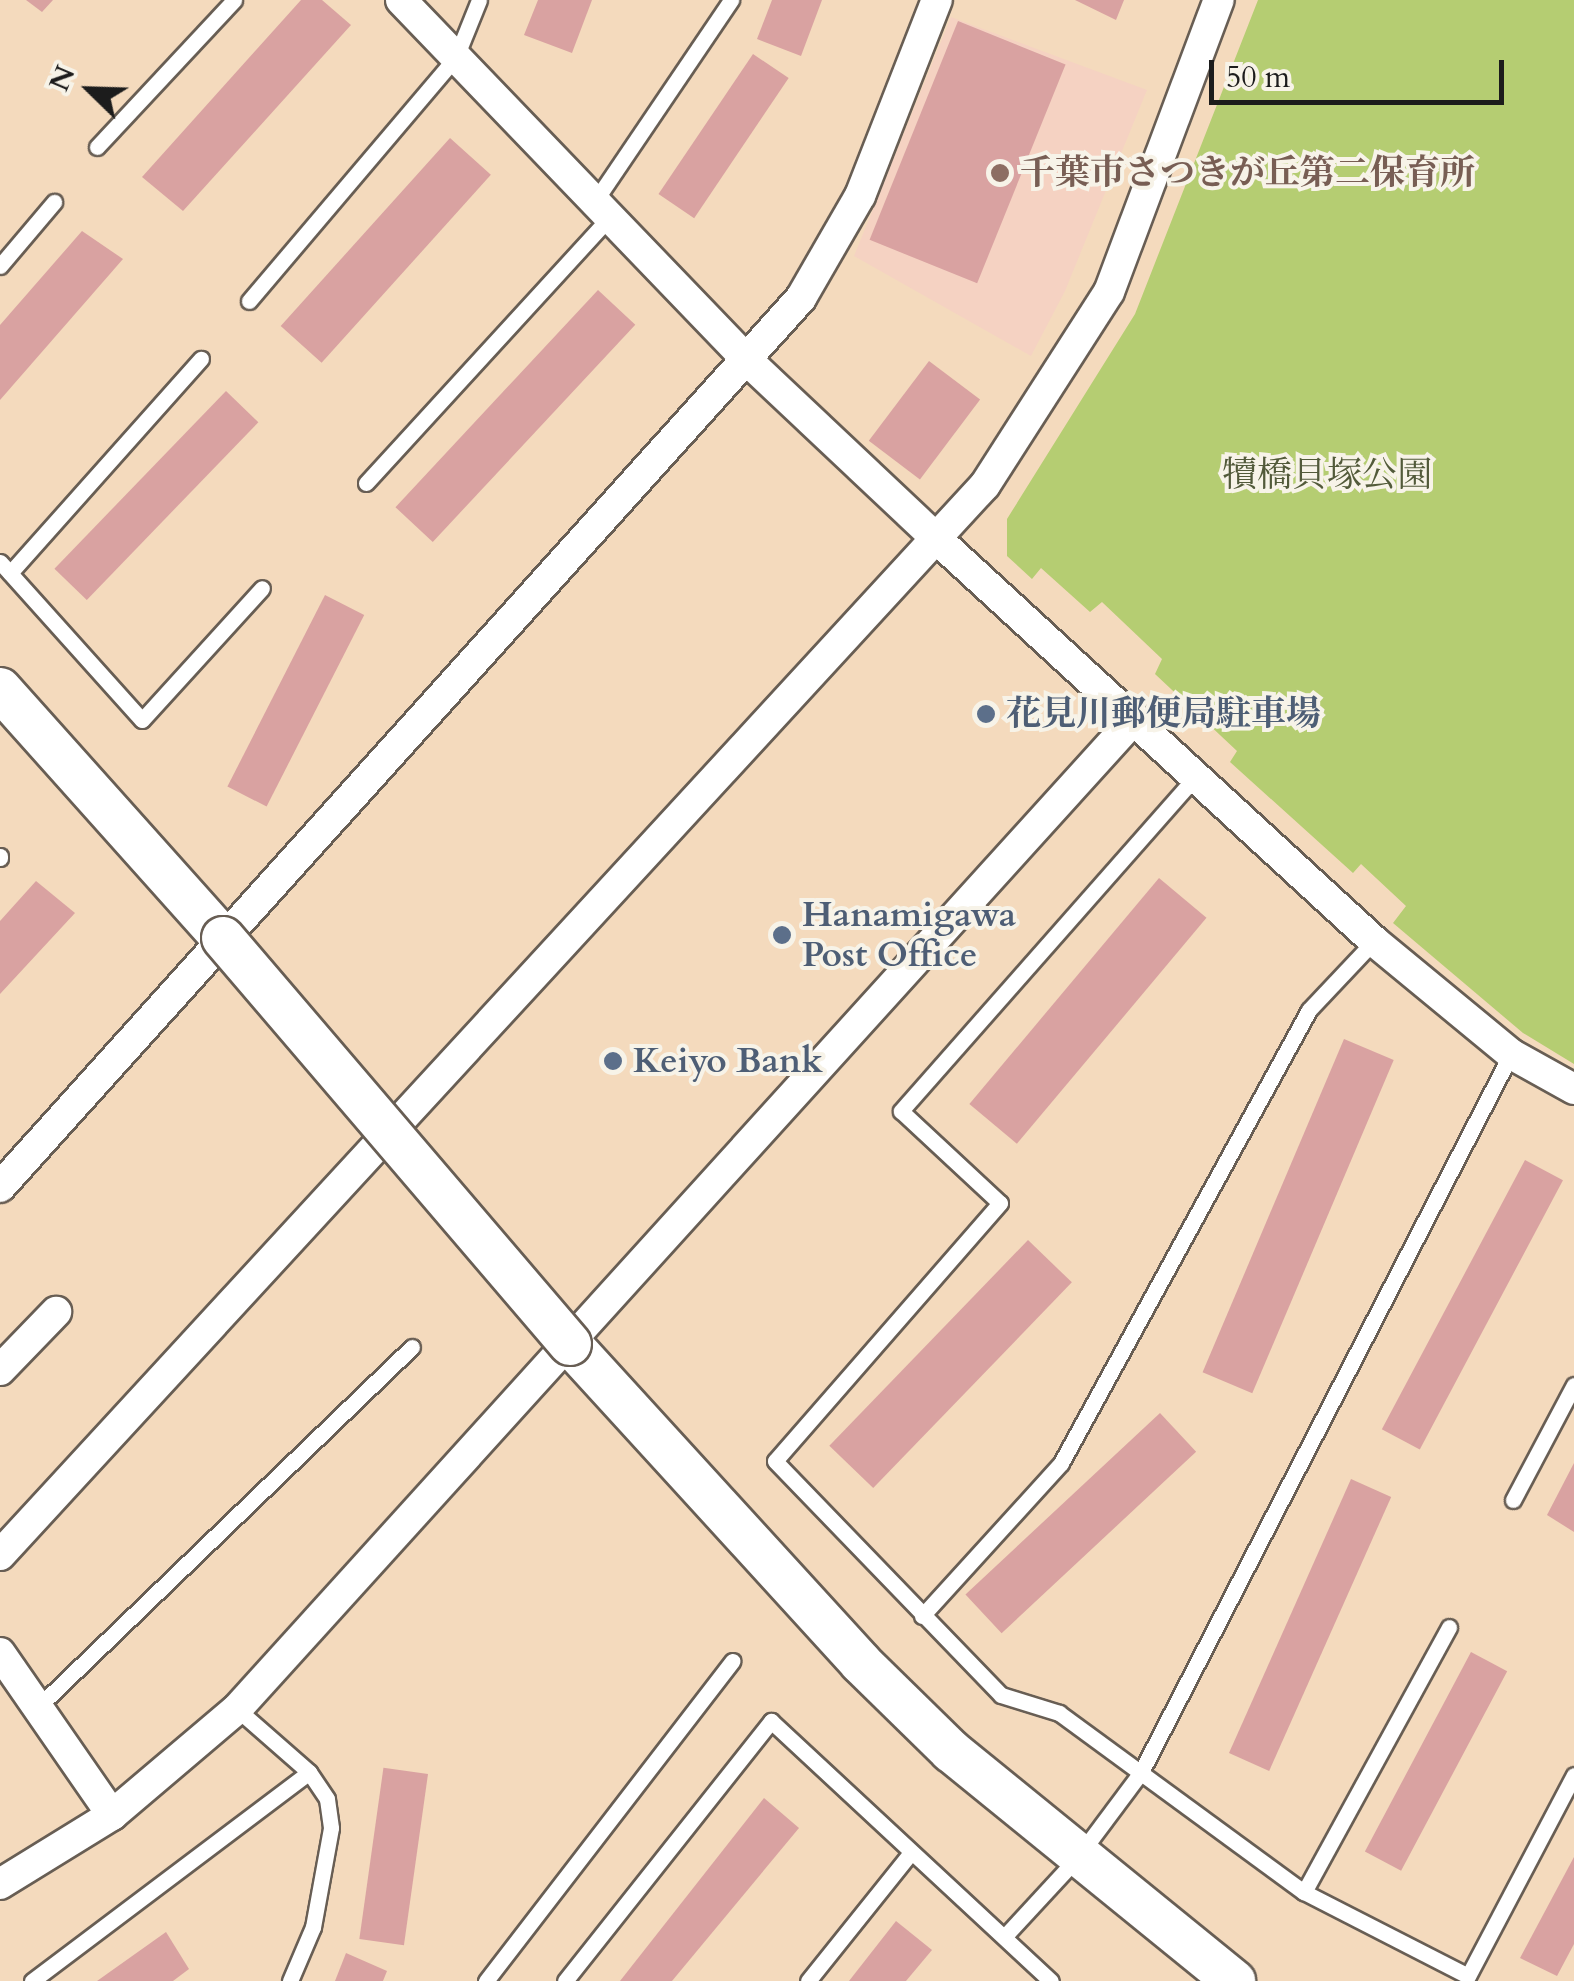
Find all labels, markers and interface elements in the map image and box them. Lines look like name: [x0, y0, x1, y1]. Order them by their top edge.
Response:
north arrow: [40, 40, 140, 140]
scale bar: [1214, 40, 1509, 102]
text: 50 m: [1226, 57, 1290, 98]
text: N: [40, 60, 85, 97]
place label: 千葉市さつきが丘第二保育所: [1020, 152, 1475, 194]
marker: 千葉市さつきが丘第二保育所: [989, 162, 1011, 184]
park label: 犢橋貝塚公園: [1222, 454, 1432, 496]
place label: 花見川郵便局駐車場: [1006, 693, 1321, 735]
marker: 花見川郵便局駐車場: [975, 703, 997, 725]
place label: Hanamigawa Post Office: [802, 894, 1016, 976]
marker: Hanamigawa Post Office: [771, 924, 793, 946]
place label: Keiyo Bank: [633, 1040, 823, 1082]
marker: Keiyo Bank: [602, 1050, 624, 1072]

